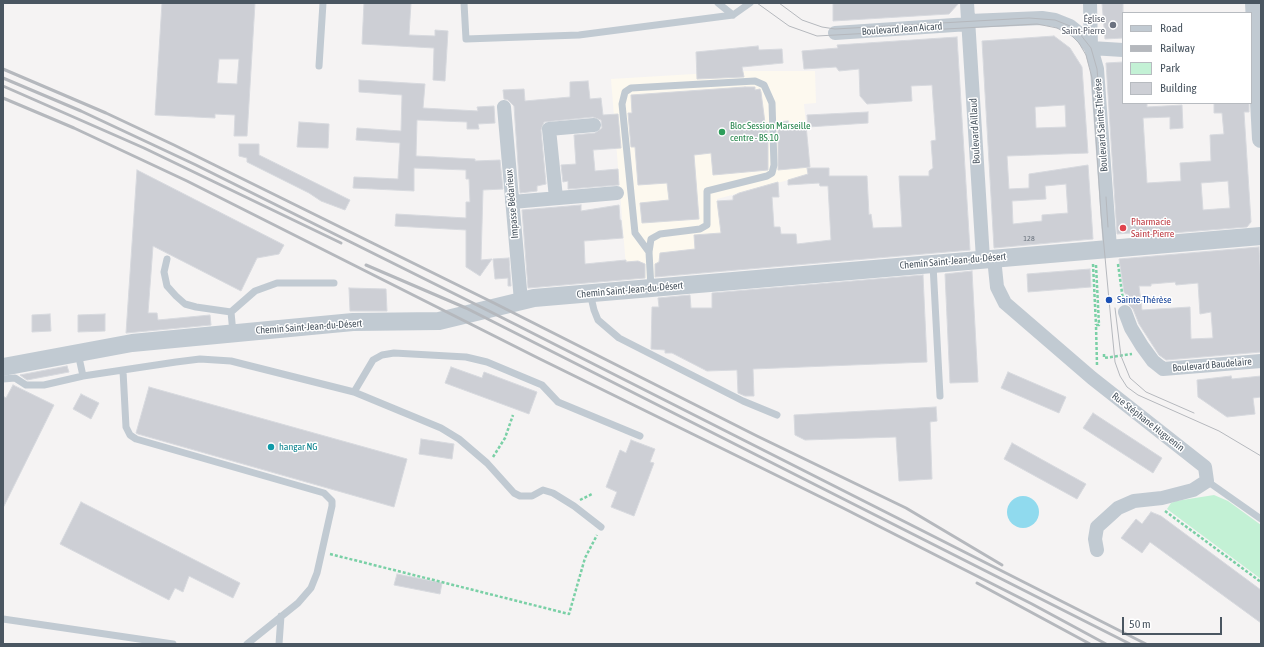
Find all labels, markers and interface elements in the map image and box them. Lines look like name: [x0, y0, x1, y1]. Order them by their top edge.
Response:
legend: [1122, 12, 1252, 104]
place label: Église Saint-Pierre: [1062, 13, 1105, 36]
street label: Boulevard Jean Aicard: [861, 20, 943, 38]
marker: Église Saint-Pierre: [1108, 20, 1118, 30]
text: Road: [1160, 21, 1183, 35]
text: Railway: [1160, 41, 1195, 55]
text: Park: [1160, 61, 1180, 75]
street label: Boulevard Sainte-Thérése: [1092, 78, 1110, 172]
text: Building: [1160, 81, 1197, 95]
street label: Boulevard Aillaud: [967, 98, 983, 164]
place label: Bloc Session Marseille centre - BS.10: [730, 120, 810, 144]
marker: Bloc Session Marseille centre - BS.10: [717, 127, 727, 137]
street label: Impasse Bédarieux: [503, 169, 521, 239]
place label: Pharmacie Saint-Pierre: [1131, 216, 1174, 240]
marker: Pharmacie Saint-Pierre: [1118, 223, 1128, 233]
house number: 128: [1023, 233, 1035, 243]
street label: Chemin Saint-Jean-du-Désert: [899, 250, 1007, 272]
street label: Chemin Saint-Jean-du-Désert: [576, 279, 684, 301]
place label: Sainte-Thérèse: [1117, 294, 1171, 306]
marker: Sainte-Thérèse: [1104, 295, 1114, 305]
street label: Chemin Saint-Jean-du-Désert: [255, 317, 363, 337]
street label: Boulevard Baudelaire: [1172, 356, 1252, 374]
street label: Rue Stéphane Huguenin: [1109, 390, 1187, 454]
place label: hangar NG: [279, 441, 318, 453]
marker: hangar NG: [266, 442, 276, 452]
scale bar: [1124, 609, 1224, 635]
text: 50 m: [1129, 617, 1151, 631]

